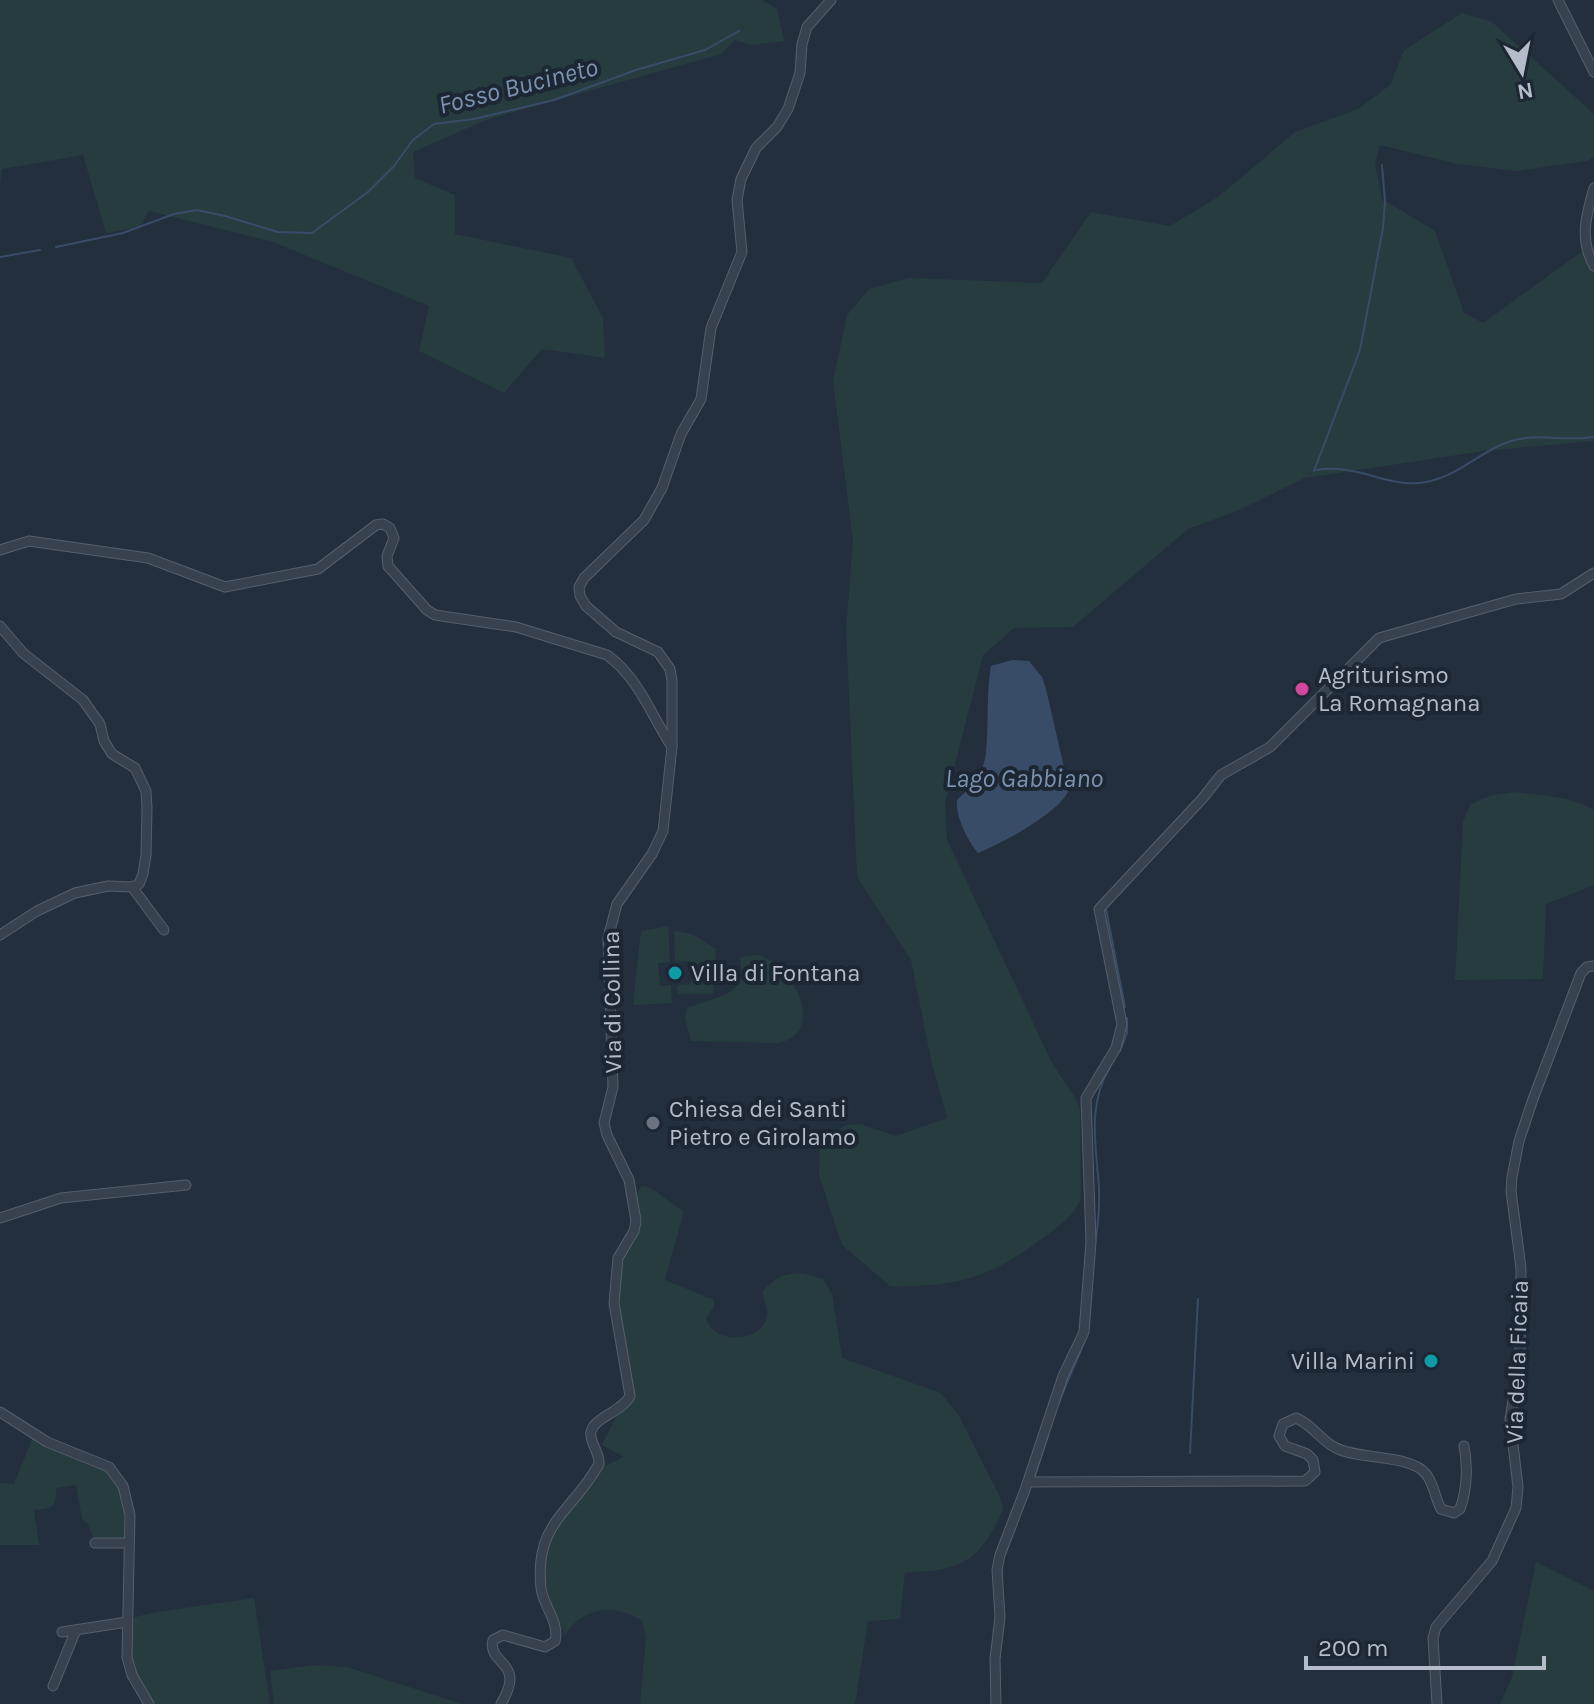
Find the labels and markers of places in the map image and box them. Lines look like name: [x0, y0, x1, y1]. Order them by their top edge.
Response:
place label: Agriturismo La Romagnana: [1318, 661, 1481, 717]
marker: Agriturismo La Romagnana: [1293, 680, 1311, 698]
place label: Villa di Fontana: [691, 959, 861, 987]
marker: Villa di Fontana: [666, 964, 684, 982]
place label: Chiesa dei Santi Pietro e Girolamo: [669, 1095, 856, 1151]
marker: Chiesa dei Santi Pietro e Girolamo: [644, 1114, 662, 1132]
place label: Villa Marini: [1291, 1347, 1415, 1375]
marker: Villa Marini: [1422, 1352, 1440, 1370]

